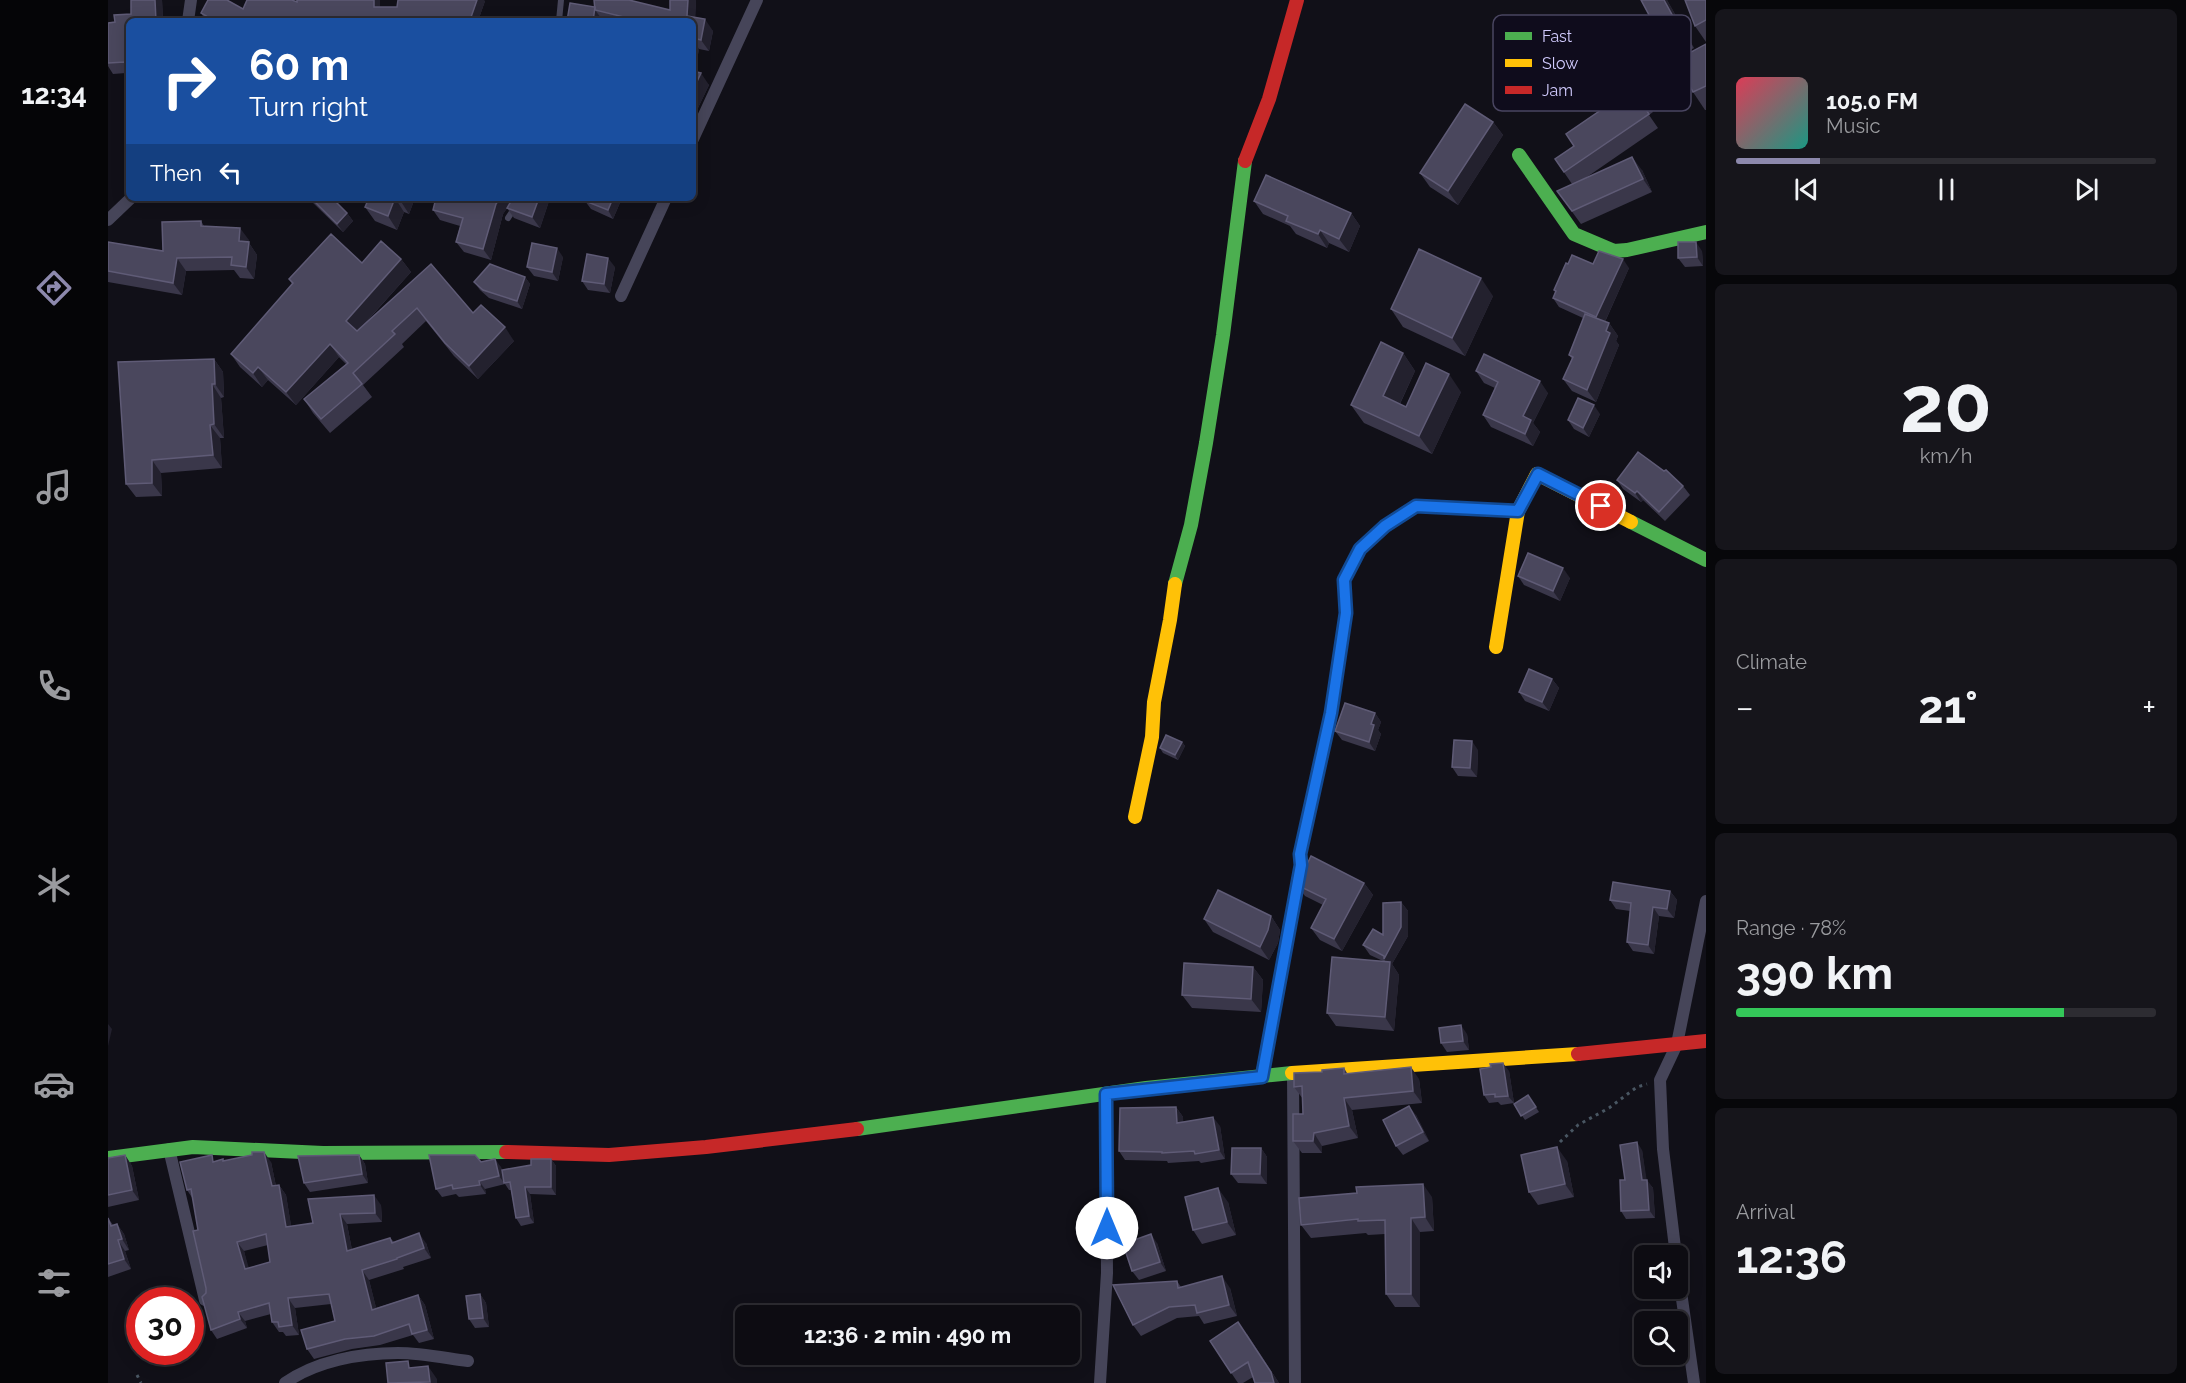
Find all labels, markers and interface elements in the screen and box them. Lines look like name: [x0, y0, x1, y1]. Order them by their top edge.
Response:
legend: [1493, 15, 1691, 111]
text: Fast: [1542, 27, 1573, 46]
text: 60 m: [249, 41, 349, 90]
icon: right: [150, 42, 228, 120]
text: Slow: [1542, 54, 1578, 73]
text: 12:34: [21, 79, 87, 110]
text: Jam: [1542, 81, 1573, 100]
text: 105.0 FM: [1826, 88, 1918, 114]
text: Turn right: [249, 91, 368, 122]
text: Music: [1826, 114, 1880, 138]
icon: left: [214, 156, 247, 189]
text: Then: [150, 160, 202, 186]
icon: previous: [1790, 173, 1823, 206]
icon: pause: [1930, 173, 1963, 206]
icon: next: [2070, 173, 2103, 206]
icon: directions: [33, 267, 75, 309]
text: 20: [1900, 359, 1992, 450]
text: km/h: [1920, 444, 1972, 468]
icon: music: [33, 466, 75, 508]
pin: [1575, 480, 1626, 531]
icon: arrive: [1584, 489, 1617, 522]
text: Climate: [1736, 650, 1807, 674]
icon: phone: [33, 665, 75, 707]
text: 21°: [1918, 681, 1978, 734]
text: −: [1736, 688, 1754, 727]
text: +: [2142, 688, 2156, 727]
icon: climate: [33, 864, 75, 906]
text: Range · 78%: [1736, 916, 1846, 940]
text: 390 km: [1736, 947, 1893, 1000]
icon: car: [33, 1063, 75, 1105]
position arrow: [1075, 1196, 1139, 1260]
text: Arrival: [1736, 1200, 1795, 1224]
text: 12:36: [1736, 1231, 1847, 1284]
map controls: [1634, 1245, 1688, 1365]
button: sound: [1634, 1245, 1688, 1299]
icon: filters: [33, 1262, 75, 1304]
speed limit sign: 30: [126, 1287, 204, 1365]
button: search: [1634, 1311, 1688, 1365]
text: 12:36 · 2 min · 490 m: [804, 1322, 1011, 1348]

